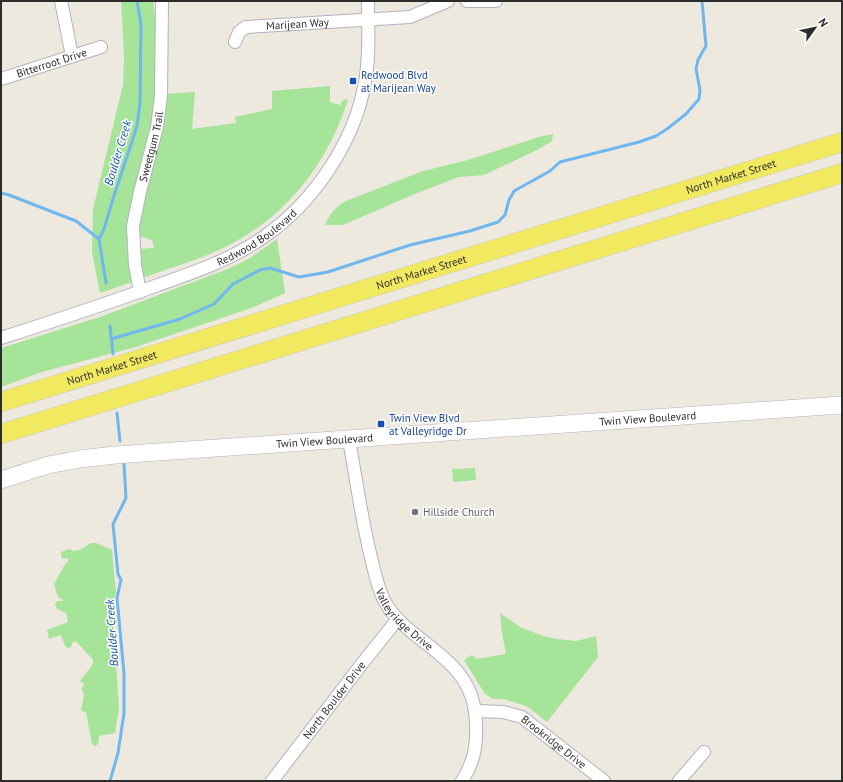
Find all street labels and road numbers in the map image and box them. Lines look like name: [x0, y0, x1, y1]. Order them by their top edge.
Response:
street label: Marijean Way: [266, 15, 330, 33]
street label: Bitterroot Drive: [15, 45, 89, 81]
street label: Sweetgum Trail: [136, 110, 166, 183]
street label: North Market Street: [684, 156, 778, 197]
street label: Redwood Boulevard: [215, 206, 300, 269]
street label: North Market Street: [375, 251, 468, 293]
street label: North Market Street: [65, 347, 159, 388]
street label: Twin View Boulevard: [599, 408, 697, 429]
street label: Twin View Boulevard: [275, 430, 373, 451]
street label: Valleyridge Drive: [372, 585, 436, 654]
street label: North Boulder Drive: [300, 658, 369, 742]
street label: Brookridge Drive: [518, 712, 590, 772]

